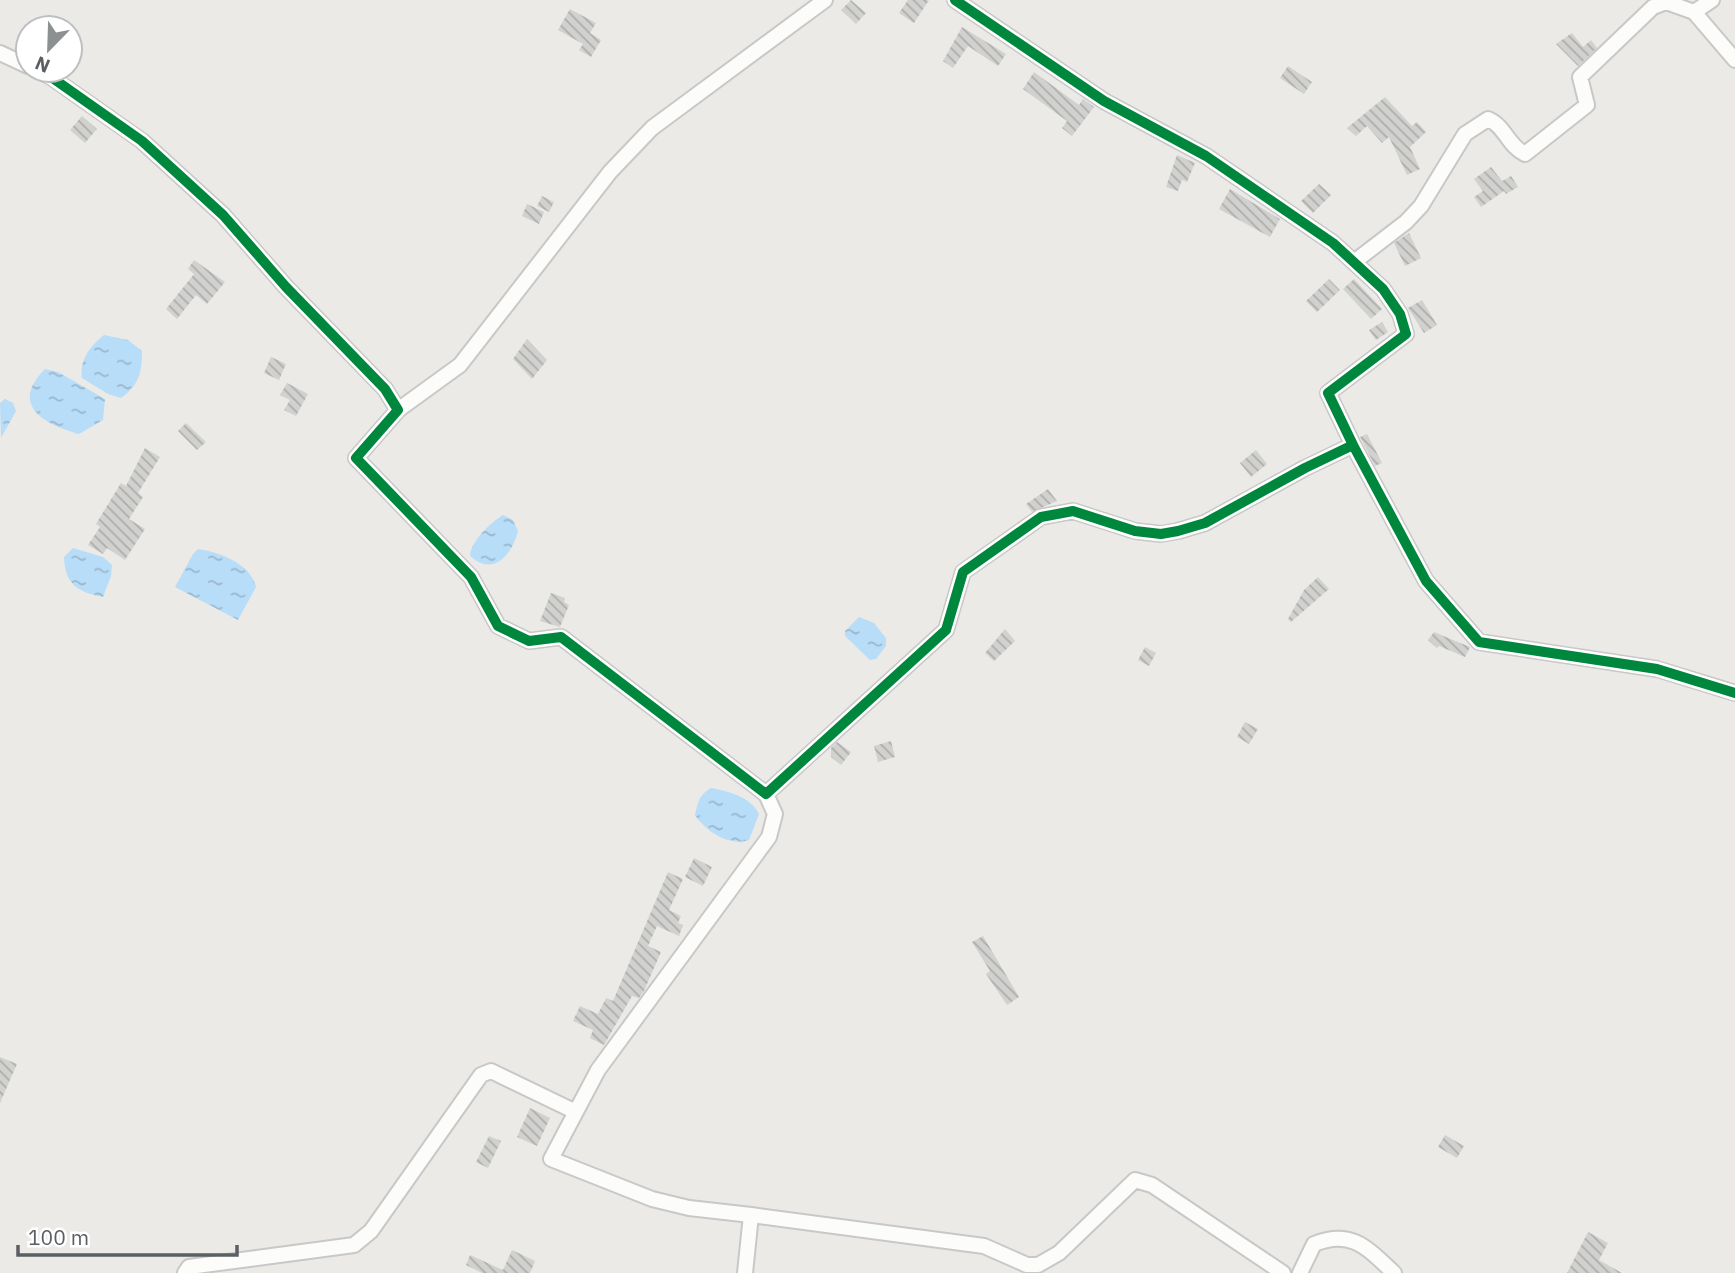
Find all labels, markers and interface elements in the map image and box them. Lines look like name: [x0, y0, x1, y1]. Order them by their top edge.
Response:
north arrow: [14, 14, 84, 84]
text: N: [31, 51, 53, 78]
scale bar: [18, 1214, 236, 1258]
text: 100 m: [28, 1223, 89, 1251]

